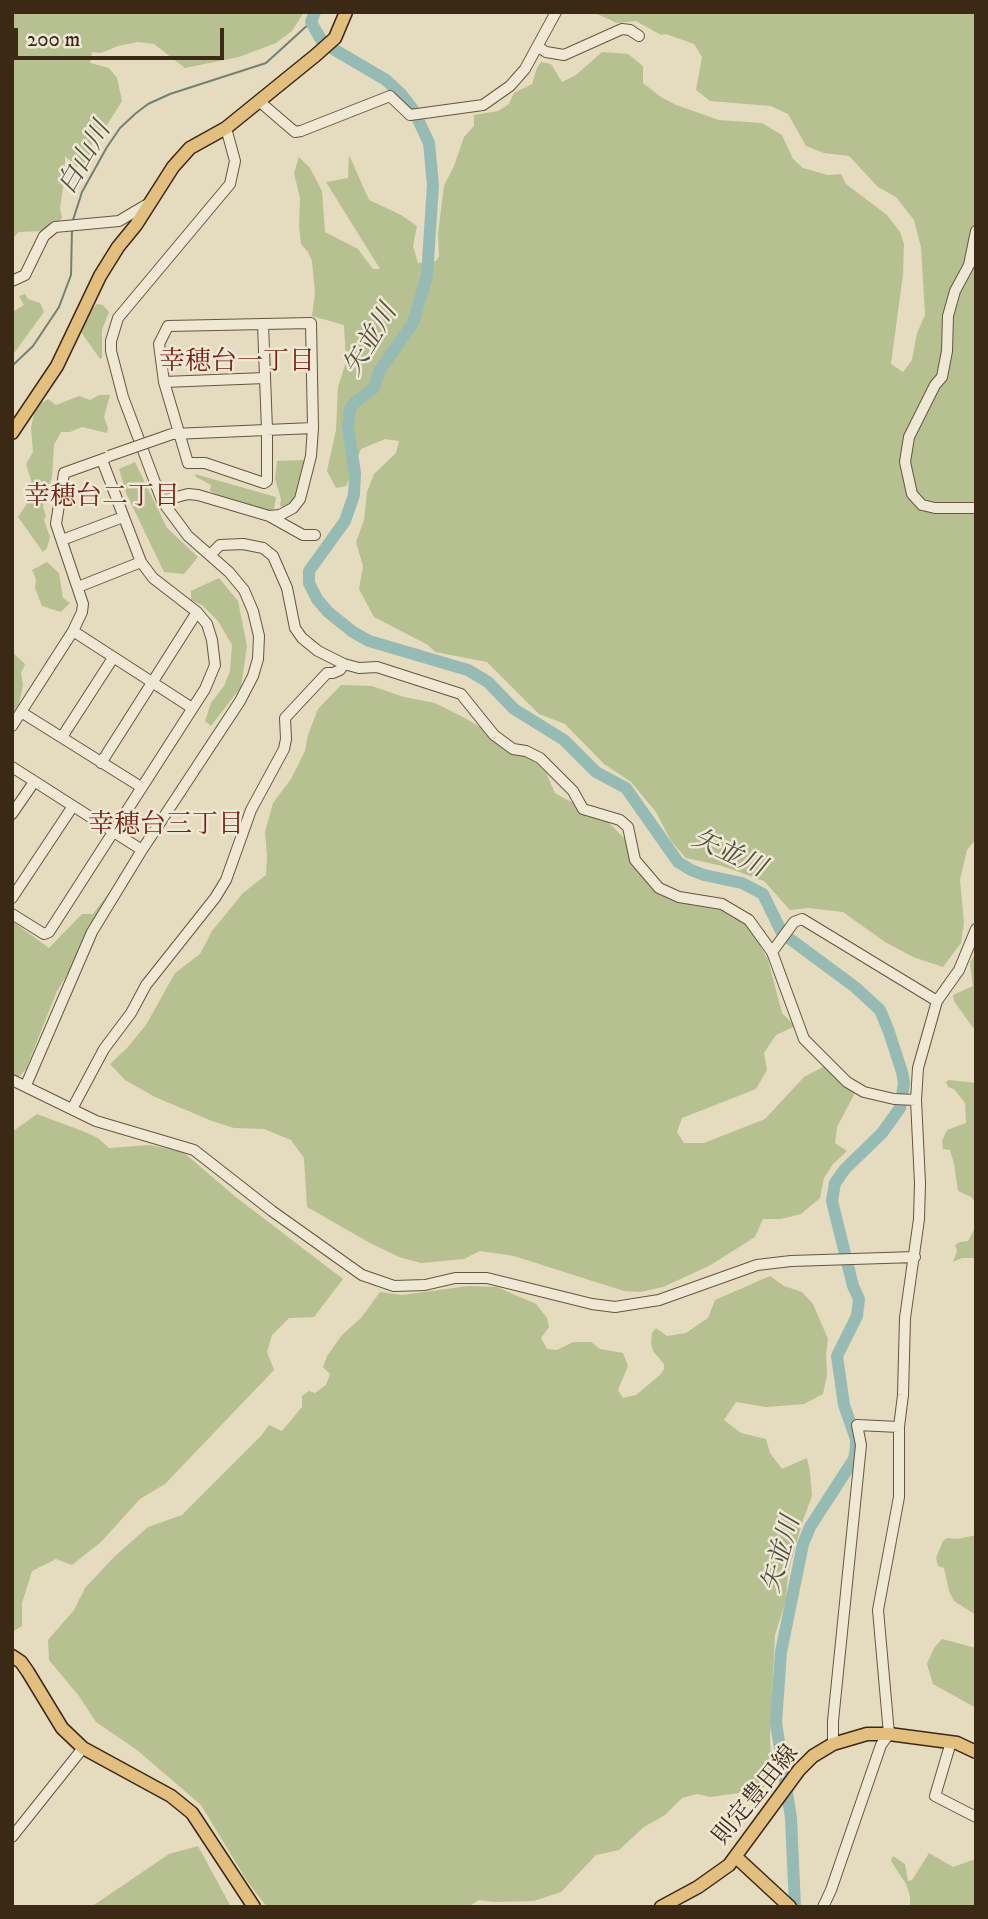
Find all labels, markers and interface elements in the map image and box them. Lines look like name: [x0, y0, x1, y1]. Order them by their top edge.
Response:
scale bar: [18, 14, 228, 58]
text: 200 m: [27, 27, 80, 53]
water label: 白山川: [53, 117, 119, 201]
water label: 矢並川: [339, 300, 405, 382]
district label: 幸穂台一丁目: [159, 348, 315, 380]
district label: 幸穂台二丁目: [24, 483, 180, 515]
district label: 幸穂台三丁目: [88, 811, 244, 843]
water label: 矢並川: [686, 824, 770, 886]
water label: 矢並川: [757, 1513, 809, 1597]
street label: 則定豊田線: [708, 1740, 806, 1852]

